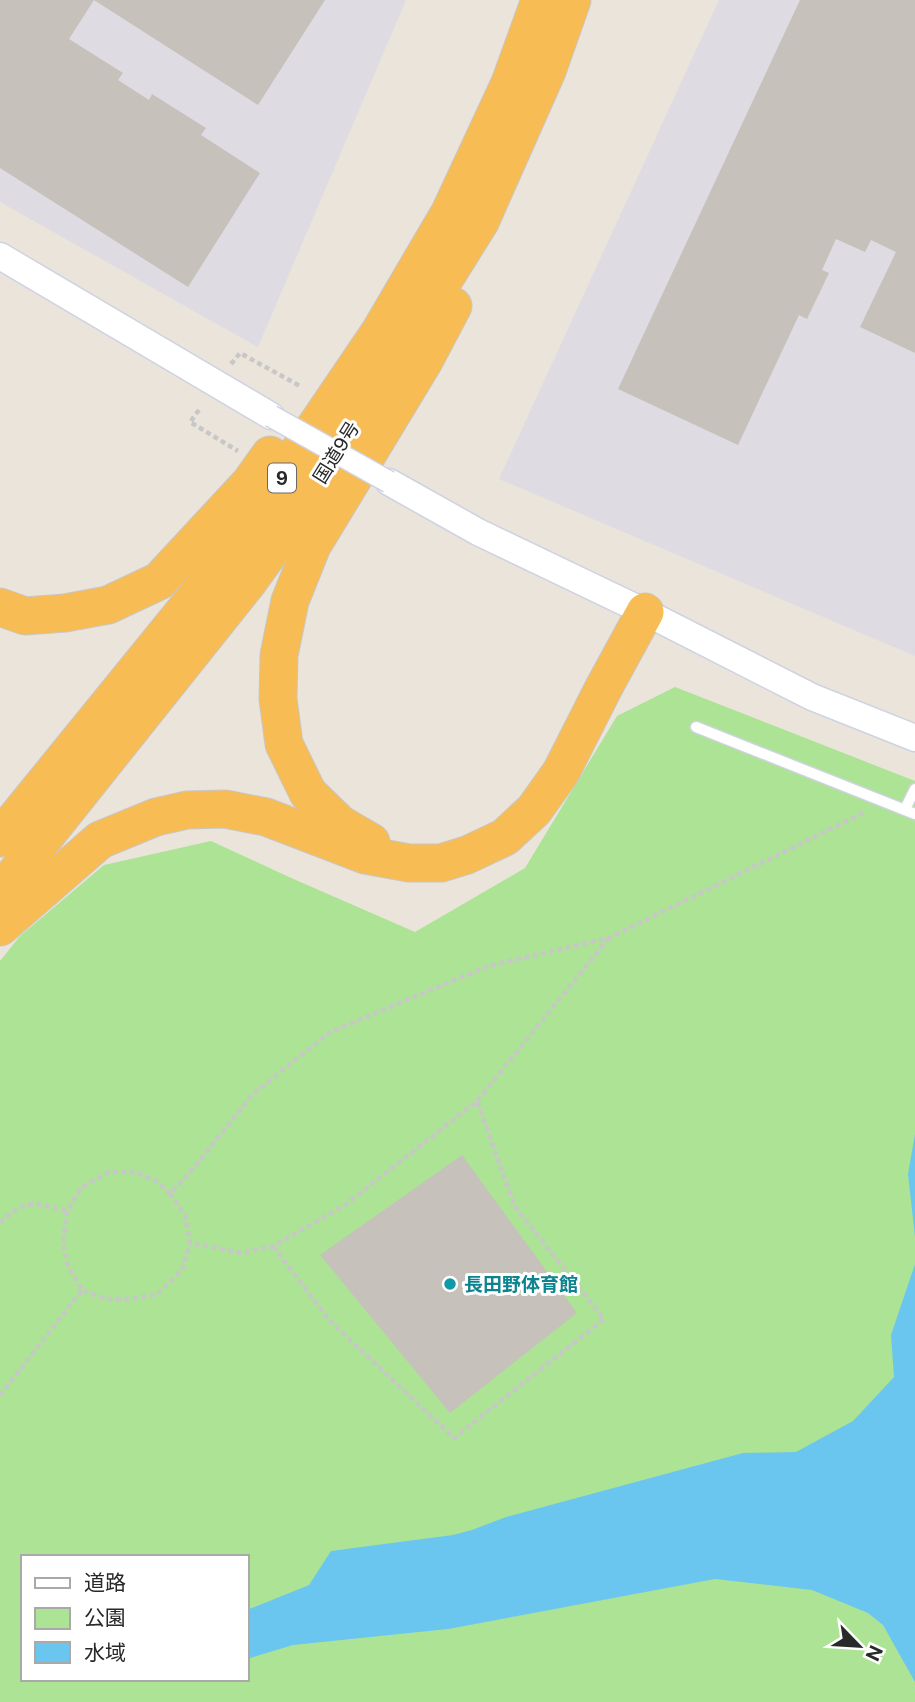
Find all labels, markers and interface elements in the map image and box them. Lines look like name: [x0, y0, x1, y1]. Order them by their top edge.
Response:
street label: 国道9号: [308, 417, 364, 487]
road number: 9: [268, 464, 296, 492]
place label: 長田野体育館: [464, 1273, 578, 1295]
marker: 長田野体育館: [442, 1276, 458, 1292]
legend: [21, 1555, 248, 1681]
text: 道路: [84, 1570, 126, 1595]
text: 公園: [84, 1605, 126, 1630]
north arrow: [824, 1611, 894, 1681]
text: 水域: [84, 1640, 126, 1665]
text: N: [861, 1642, 888, 1665]

